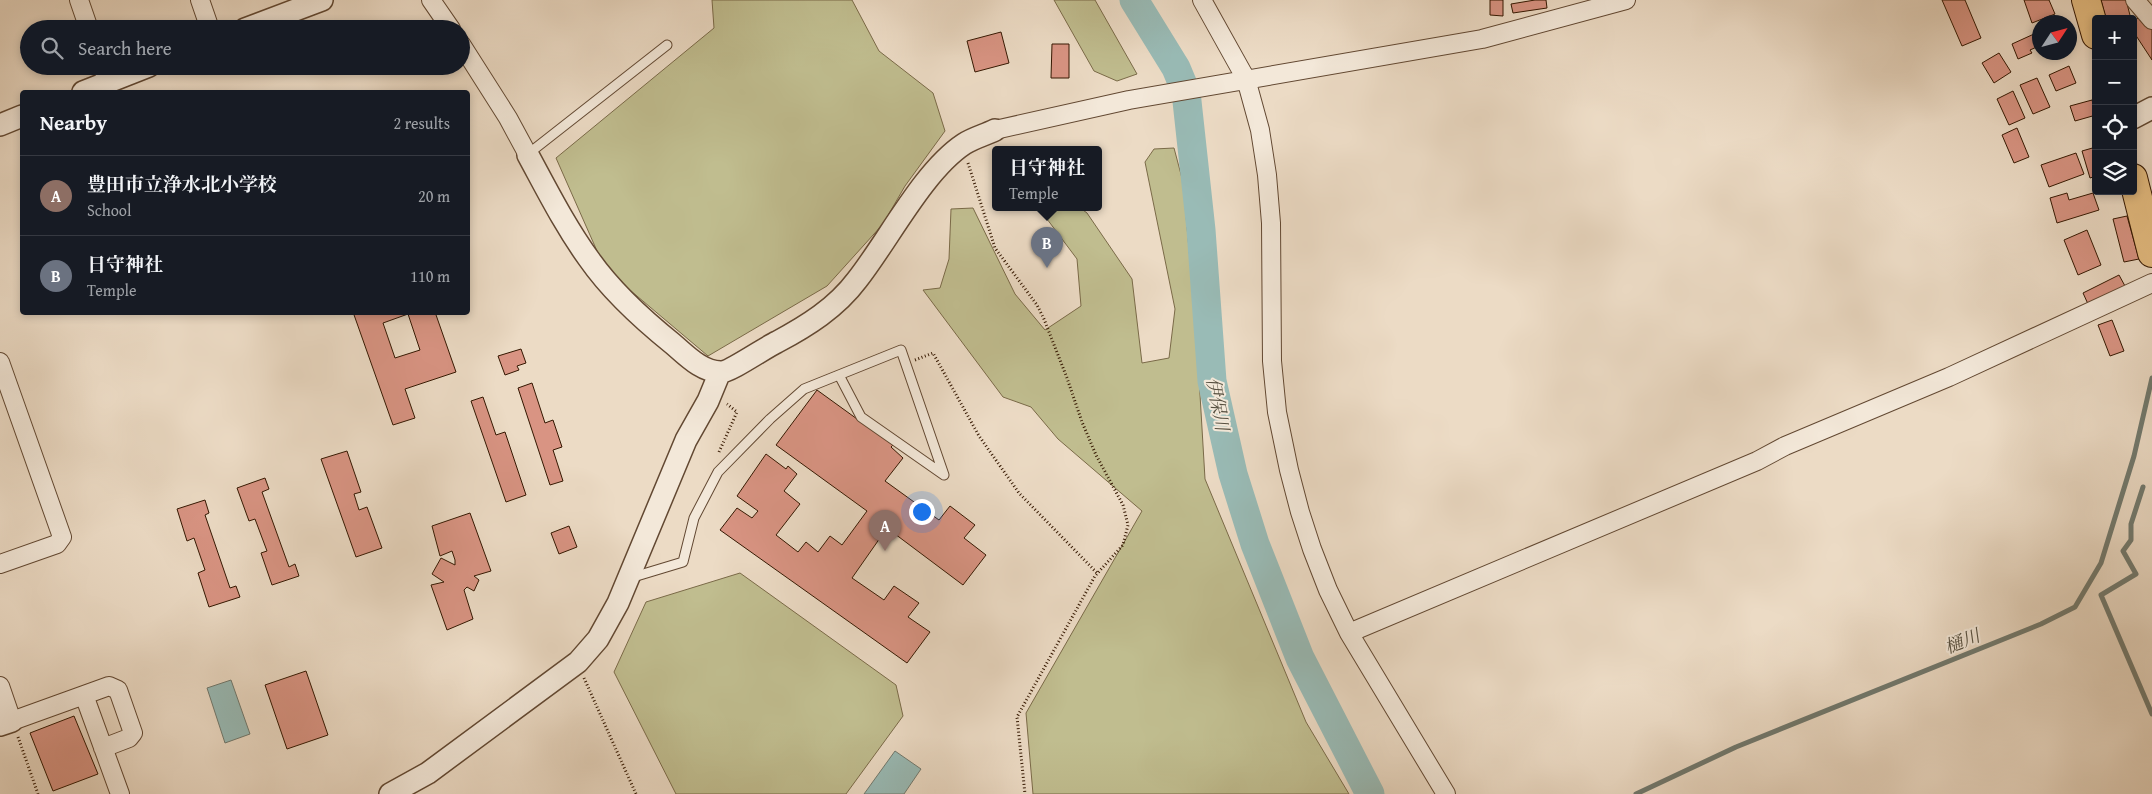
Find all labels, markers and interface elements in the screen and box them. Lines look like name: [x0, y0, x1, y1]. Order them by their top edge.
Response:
north arrow: [2032, 15, 2077, 60]
map controls: [2092, 15, 2137, 195]
button: +: [2092, 15, 2137, 60]
search box: [20, 20, 470, 75]
icon: search: [38, 34, 66, 62]
text: Search here: [78, 34, 172, 62]
button: −: [2092, 60, 2137, 105]
button: locate: [2092, 105, 2137, 150]
text: Nearby: [40, 107, 107, 138]
text: 2 results: [393, 111, 450, 135]
popup: [992, 146, 1102, 211]
button: layers: [2092, 150, 2137, 195]
text: 日守神社: [1009, 153, 1085, 181]
text: 豊田市立浄水北小学校: [87, 170, 277, 198]
text: Temple: [1009, 181, 1059, 205]
text: A: [51, 184, 61, 208]
text: 20 m: [418, 184, 450, 208]
text: School: [87, 198, 131, 222]
pin: B: [1031, 227, 1063, 268]
text: 日守神社: [87, 250, 163, 278]
text: B: [51, 264, 61, 288]
text: 110 m: [410, 264, 450, 288]
text: Temple: [87, 278, 137, 302]
water label: 伊保川: [1200, 375, 1237, 435]
your location: [909, 499, 935, 525]
pin: A: [869, 510, 901, 551]
water label: 樋川: [1940, 621, 1986, 660]

